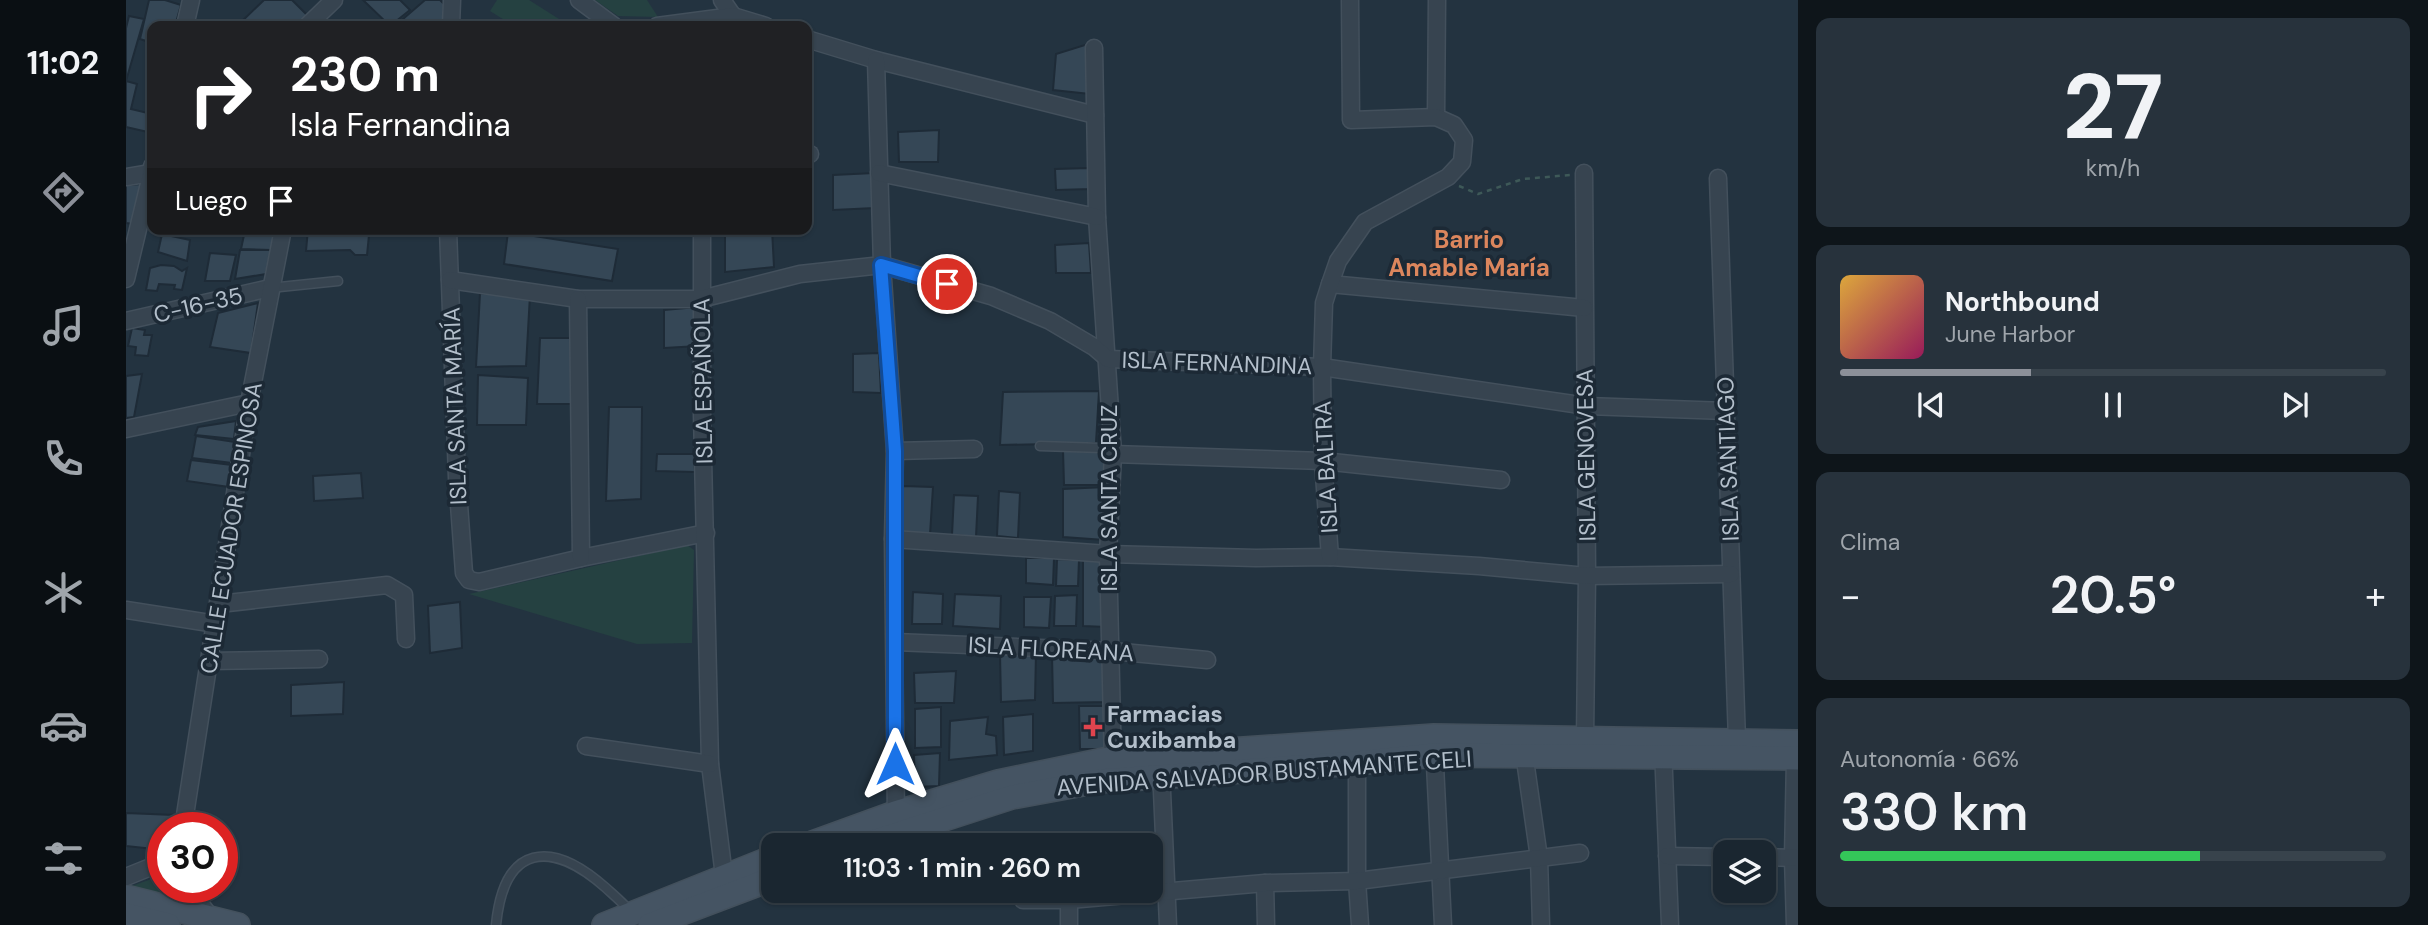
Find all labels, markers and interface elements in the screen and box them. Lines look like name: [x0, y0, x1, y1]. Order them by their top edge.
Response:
text: 11:02: [27, 42, 99, 84]
text: 230 m: [290, 42, 440, 106]
text: 27: [2063, 48, 2163, 166]
icon: right: [175, 49, 266, 140]
text: Isla Fernandina: [290, 104, 511, 146]
text: km/h: [2086, 153, 2140, 183]
icon: directions: [39, 168, 88, 217]
icon: arrive: [262, 182, 300, 220]
text: Luego: [175, 184, 248, 218]
district label: Barrio Amable María: [1388, 224, 1550, 283]
pin: [917, 254, 977, 314]
icon: arrive: [928, 265, 966, 303]
street label: C-16-35: [150, 280, 246, 330]
text: Northbound: [1945, 285, 2100, 319]
street label: ISLA ESPAÑOLA: [687, 298, 719, 464]
icon: music: [39, 301, 88, 350]
street label: ISLA SANTA MARÍA: [437, 306, 473, 506]
text: June Harbor: [1945, 319, 2075, 349]
street label: ISLA FERNANDINA: [1121, 345, 1313, 381]
street label: ISLA GENOVESA: [1569, 368, 1603, 542]
street label: ISLA SANTIAGO: [1710, 376, 1746, 542]
street label: CALLE ECUADOR ESPINOSA: [193, 380, 269, 676]
icon: previous: [1912, 386, 1950, 424]
icon: pause: [2094, 386, 2132, 424]
icon: next: [2276, 386, 2314, 424]
street label: ISLA BALTRA: [1308, 400, 1344, 534]
street label: ISLA SANTA CRUZ: [1094, 405, 1124, 591]
icon: phone: [39, 434, 88, 483]
text: Clima: [1840, 527, 1900, 557]
text: 20.5°: [2050, 561, 2176, 629]
icon: climate: [39, 568, 88, 617]
text: −: [1840, 571, 1861, 621]
text: +: [2365, 571, 2386, 621]
street label: ISLA FLOREANA: [967, 630, 1135, 668]
place label: Farmacias Cuxibamba: [1107, 699, 1236, 755]
icon: car: [39, 701, 88, 750]
marker: Farmacias Cuxibamba: [1085, 719, 1101, 735]
position arrow: [858, 727, 932, 801]
street label: AVENIDA SALVADOR BUSTAMANTE CELI: [1055, 744, 1473, 802]
text: Autonomía · 66%: [1840, 744, 2019, 774]
text: 330 km: [1840, 778, 2028, 846]
speed limit sign: 30: [147, 812, 238, 903]
icon: filters: [39, 834, 88, 883]
map controls: [1713, 840, 1776, 903]
button: layers: [1713, 840, 1776, 903]
text: 11:03 · 1 min · 260 m: [843, 851, 1081, 885]

